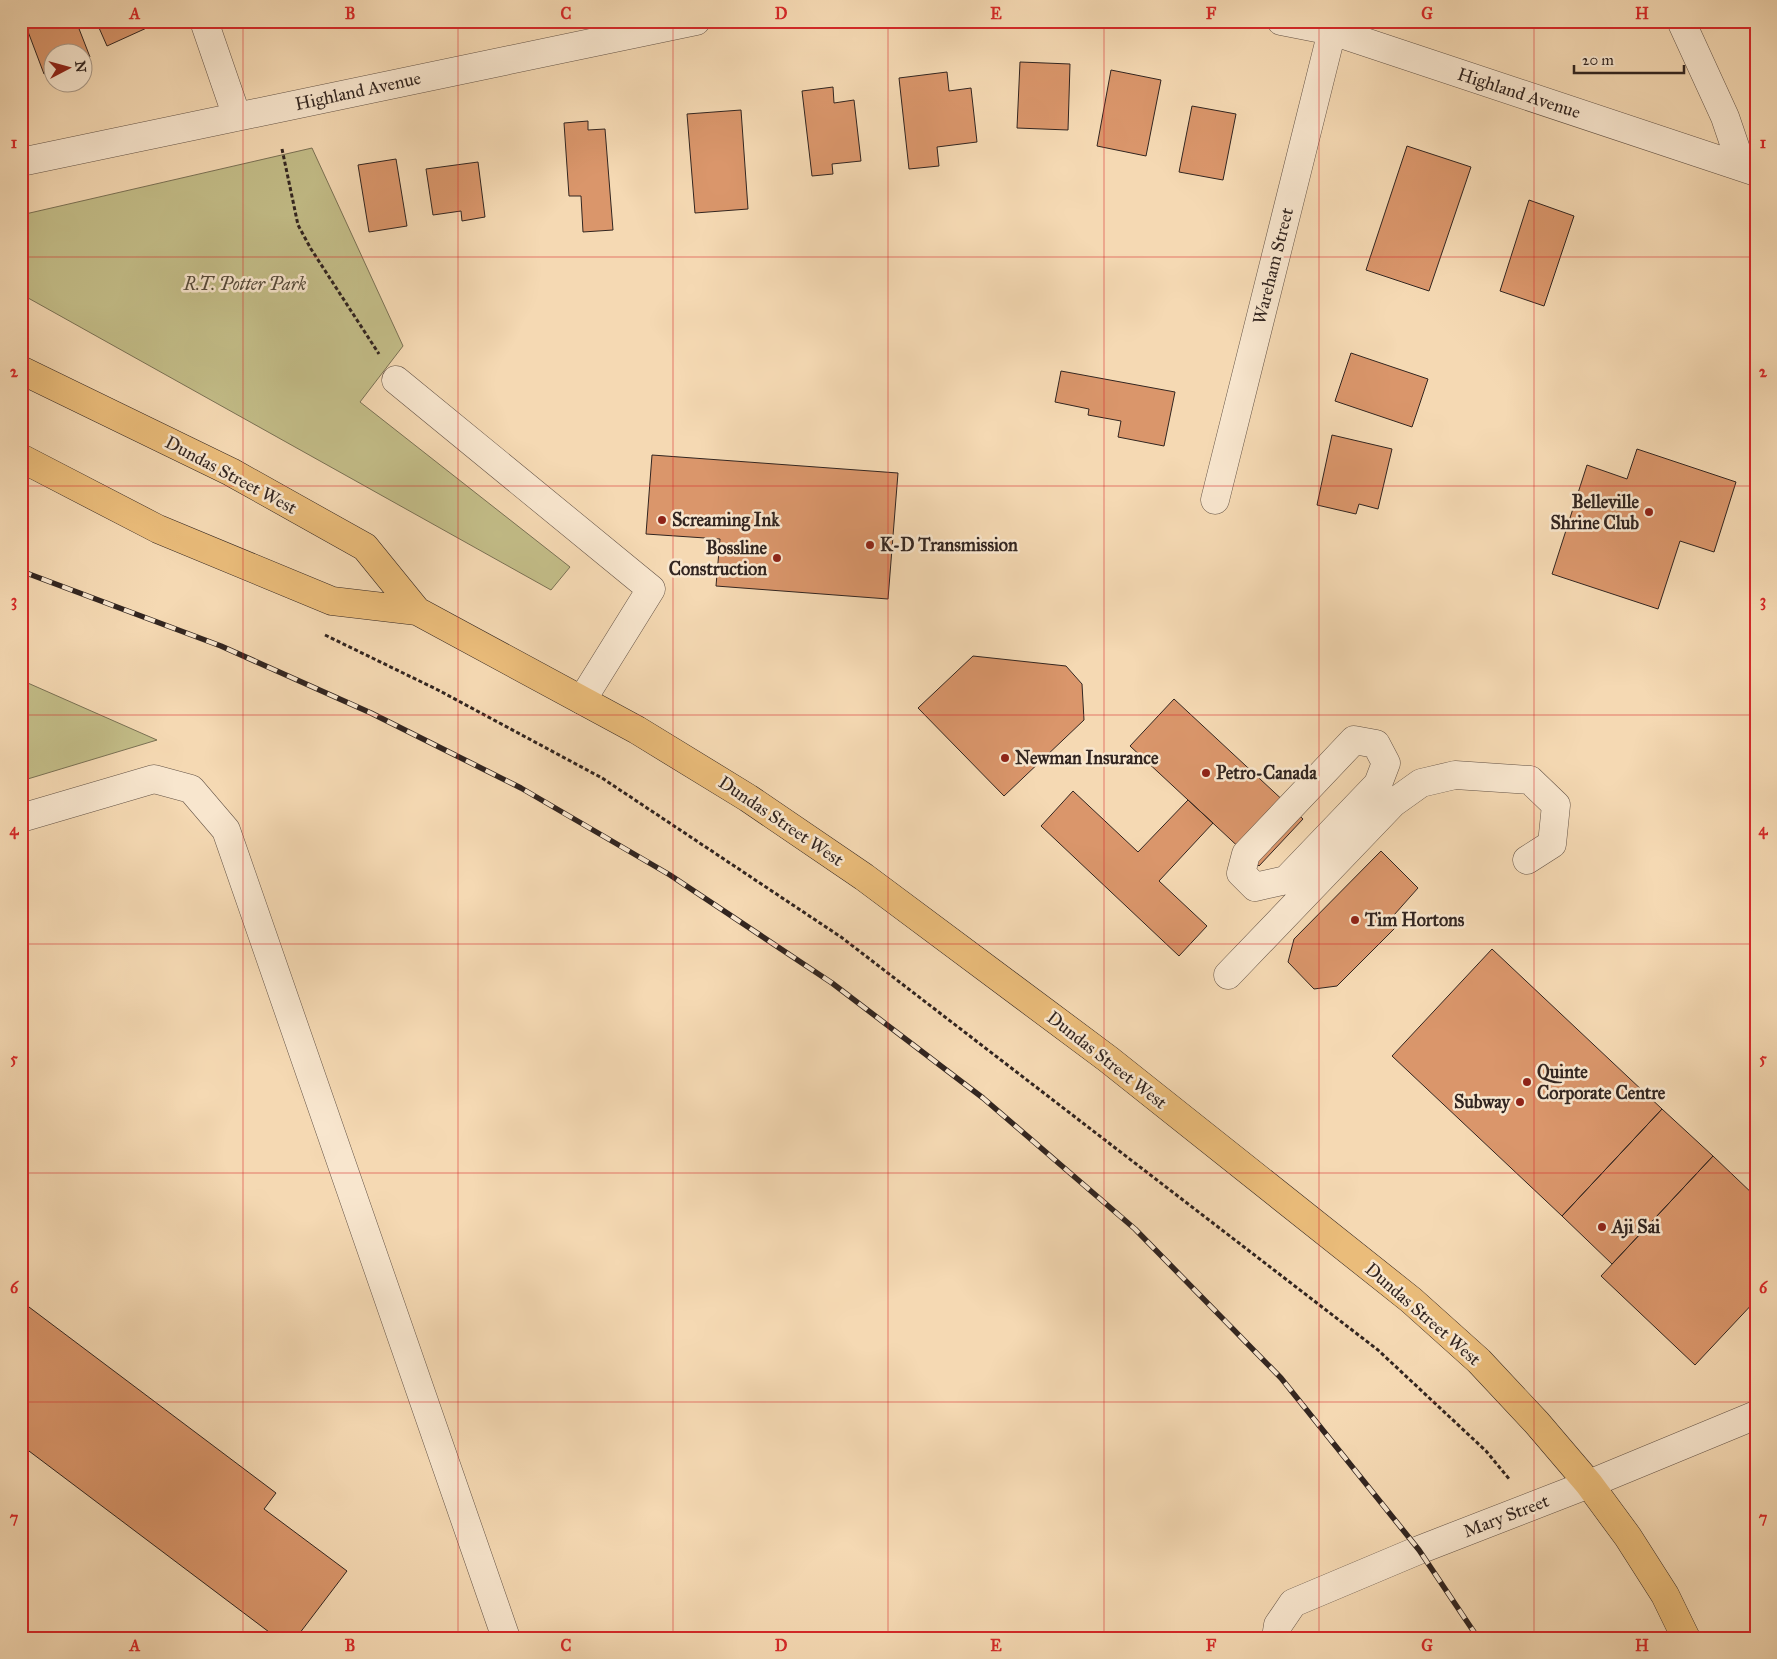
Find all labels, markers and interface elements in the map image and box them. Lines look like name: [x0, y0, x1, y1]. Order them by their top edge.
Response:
text: A: [129, 4, 141, 23]
text: B: [345, 4, 355, 23]
text: C: [561, 4, 572, 23]
text: D: [775, 4, 788, 23]
text: E: [990, 4, 1002, 23]
text: F: [1206, 4, 1217, 23]
text: G: [1421, 4, 1433, 23]
text: H: [1635, 4, 1649, 23]
north arrow: [42, 42, 92, 92]
scale bar: [1574, 42, 1684, 74]
text: 20 m: [1582, 51, 1614, 69]
text: N: [71, 60, 90, 74]
street label: Highland Avenue: [1454, 63, 1583, 124]
street label: Highland Avenue: [293, 67, 423, 116]
text: 1: [11, 133, 18, 152]
text: 1: [1760, 133, 1767, 152]
street label: Wareham Street: [1248, 205, 1298, 327]
park label: R.T. Potter Park: [183, 273, 306, 295]
text: 2: [10, 362, 19, 381]
text: 2: [1759, 362, 1768, 381]
street label: Dundas Street West: [161, 431, 301, 519]
place label: Belleville Shrine Club: [1550, 491, 1639, 534]
marker: Belleville Shrine Club: [1643, 506, 1655, 518]
place label: Screaming Ink: [672, 509, 780, 532]
marker: Screaming Ink: [656, 514, 668, 526]
place label: K-D Transmission: [880, 534, 1018, 556]
place label: Bossline Construction: [669, 537, 768, 580]
marker: K-D Transmission: [864, 539, 876, 551]
marker: Bossline Construction: [771, 552, 783, 564]
text: 3: [11, 591, 17, 611]
text: 3: [1760, 591, 1766, 611]
place label: Newman Insurance: [1015, 747, 1159, 769]
marker: Newman Insurance: [999, 752, 1011, 764]
place label: Petro-Canada: [1216, 762, 1317, 784]
marker: Petro-Canada: [1200, 767, 1212, 779]
street label: Dundas Street West: [714, 771, 848, 871]
text: 4: [10, 820, 20, 840]
text: 4: [1759, 820, 1769, 840]
place label: Tim Hortons: [1364, 909, 1465, 931]
marker: Tim Hortons: [1349, 914, 1361, 926]
street label: Dundas Street West: [1043, 1006, 1172, 1114]
text: 5: [10, 1049, 18, 1068]
text: 5: [1759, 1049, 1767, 1068]
place label: Quinte Corporate Centre: [1537, 1061, 1666, 1105]
marker: Quinte Corporate Centre: [1521, 1076, 1533, 1088]
place label: Subway: [1454, 1091, 1512, 1114]
marker: Subway: [1514, 1096, 1526, 1108]
place label: Aji Sai: [1611, 1216, 1661, 1239]
marker: Aji Sai: [1596, 1221, 1608, 1233]
street label: Dundas Street West: [1361, 1258, 1486, 1371]
text: 6: [10, 1278, 19, 1297]
text: 6: [1759, 1278, 1768, 1297]
street label: Mary Street: [1460, 1489, 1553, 1542]
text: 7: [10, 1508, 19, 1527]
text: 7: [1759, 1508, 1768, 1527]
text: A: [129, 1636, 141, 1655]
text: B: [345, 1636, 355, 1655]
text: C: [561, 1636, 572, 1655]
text: D: [775, 1636, 788, 1655]
text: E: [990, 1636, 1002, 1655]
text: F: [1206, 1636, 1217, 1655]
text: G: [1421, 1636, 1433, 1655]
text: H: [1635, 1636, 1649, 1655]

